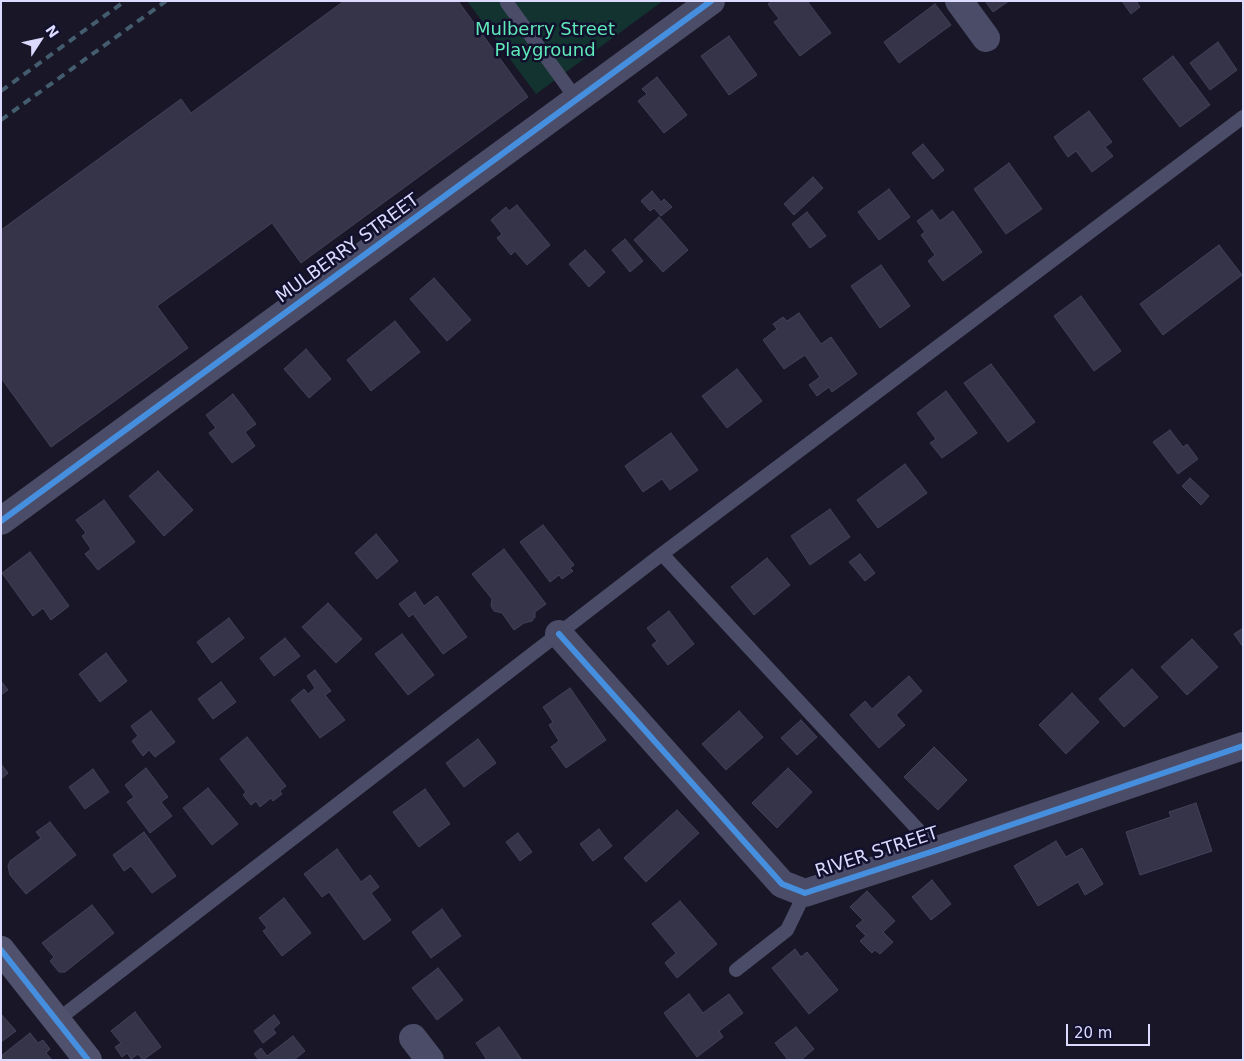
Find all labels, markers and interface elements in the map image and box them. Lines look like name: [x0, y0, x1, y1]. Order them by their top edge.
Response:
north arrow: [15, 15, 65, 65]
park label: Mulberry Street Playground: [475, 19, 615, 62]
text: N: [42, 22, 62, 41]
street label: MULBERRY STREET: [272, 190, 424, 308]
street label: RIVER STREET: [813, 823, 941, 883]
scale bar: [1069, 1014, 1153, 1046]
text: 20 m: [1074, 1024, 1112, 1042]

